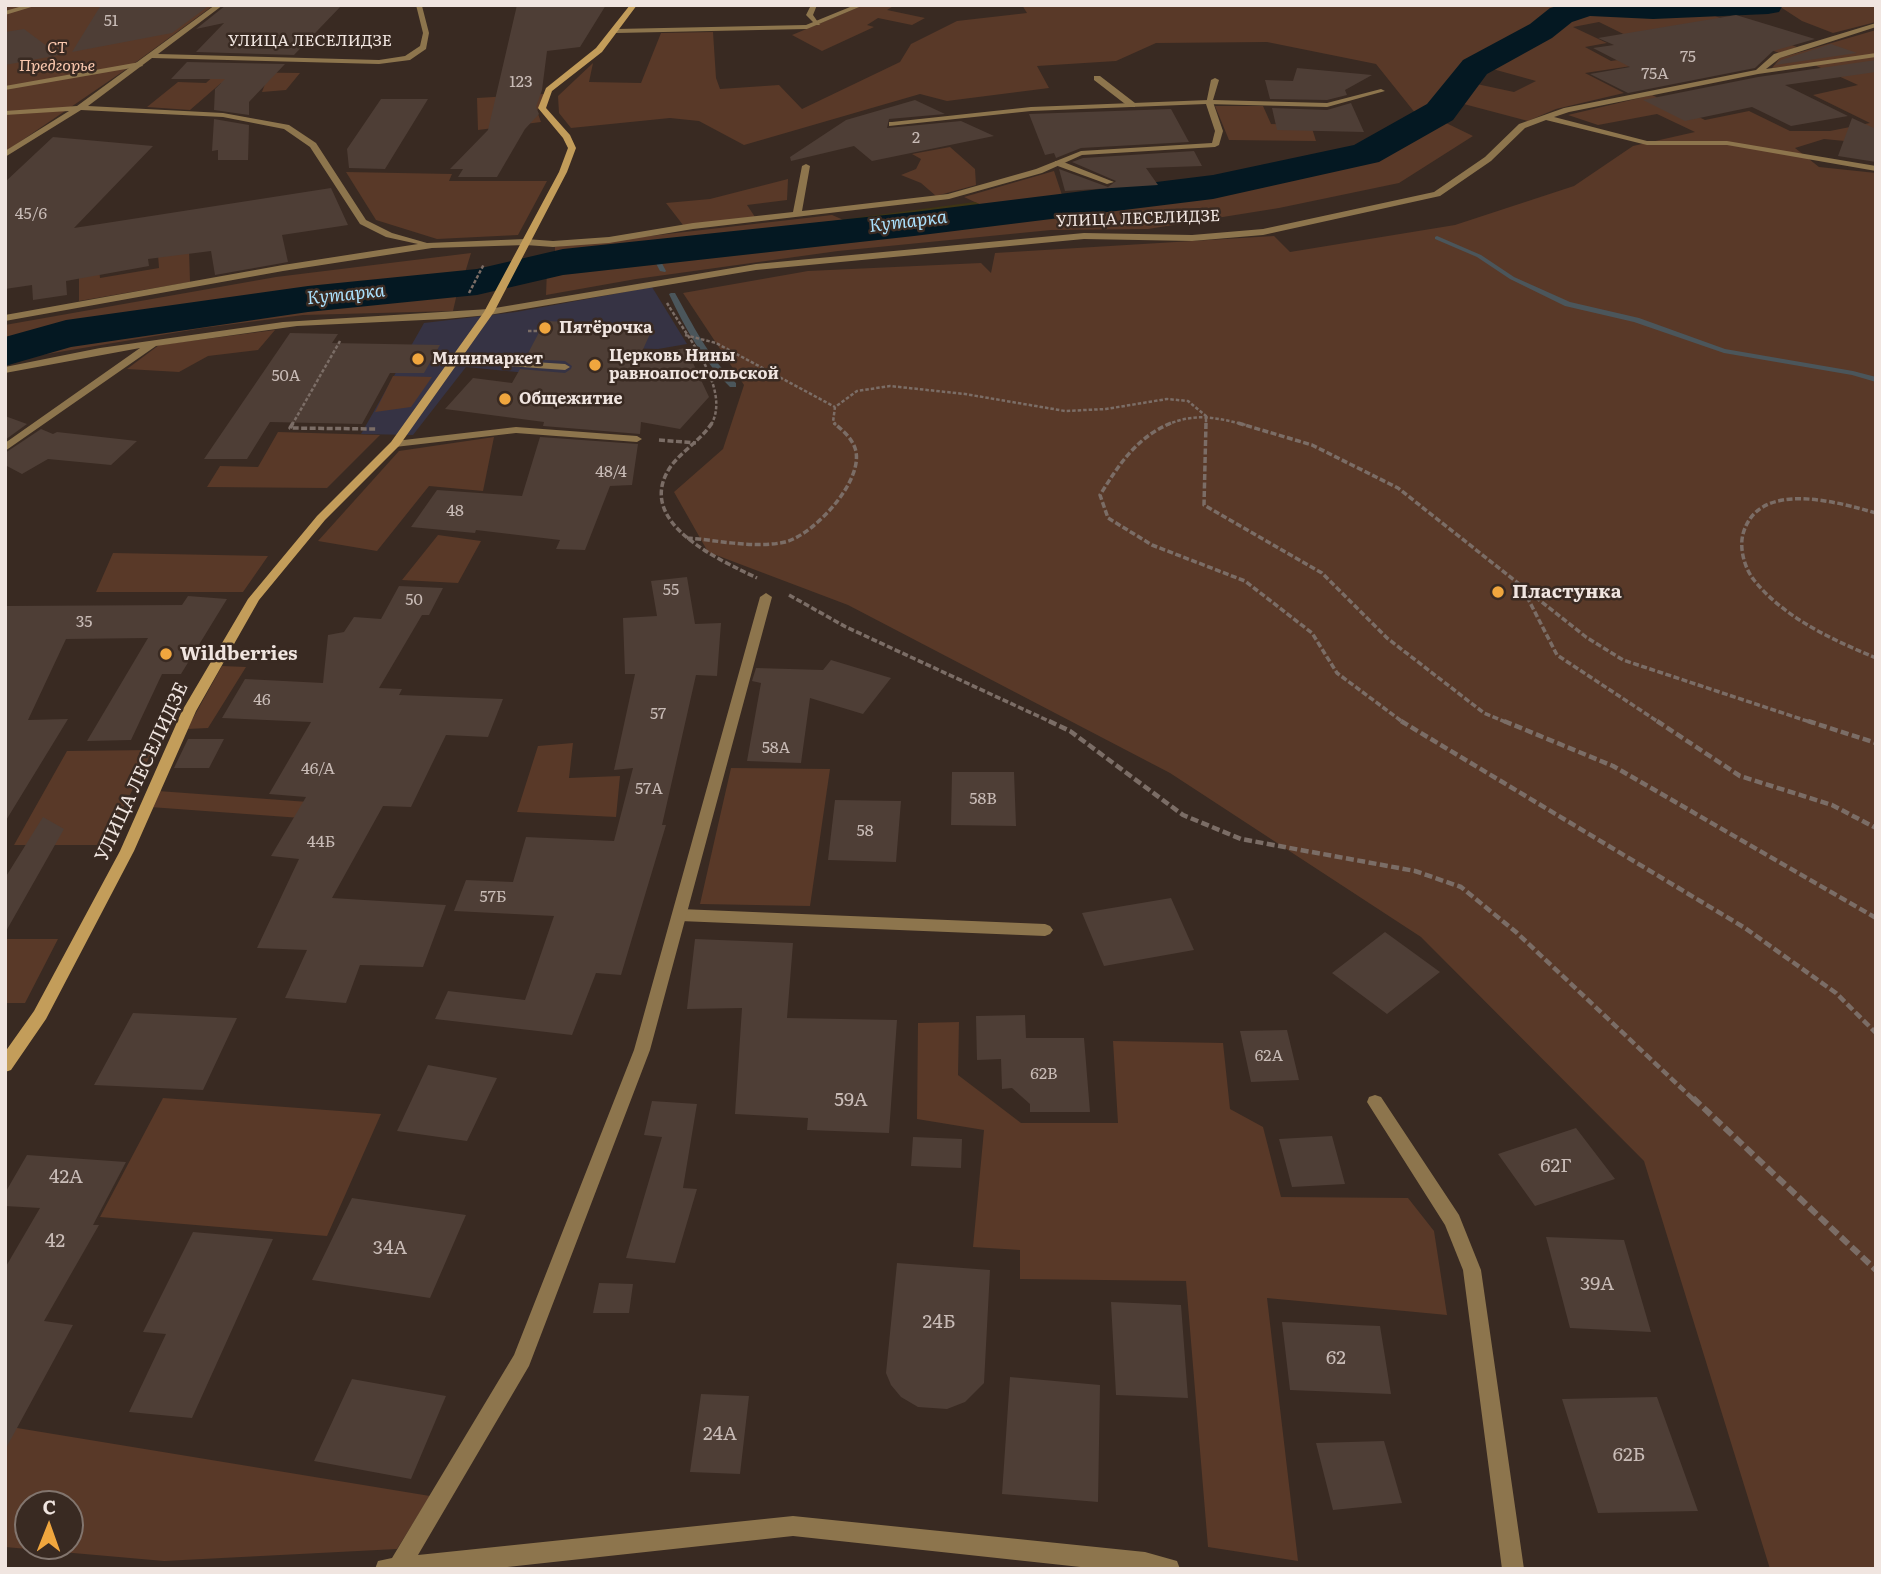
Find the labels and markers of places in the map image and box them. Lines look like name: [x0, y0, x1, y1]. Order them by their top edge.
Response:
place label: Пятёрочка: [559, 318, 652, 338]
marker: Пятёрочка: [537, 320, 553, 336]
place label: Церковь Нины равноапостольской: [609, 346, 779, 384]
place label: Минимаркет: [432, 349, 543, 369]
marker: Минимаркет: [410, 351, 426, 367]
marker: Церковь Нины равноапостольской: [587, 357, 603, 373]
place label: Общежитие: [519, 389, 623, 409]
marker: Общежитие: [497, 391, 513, 407]
place label: Пластунка: [1512, 581, 1622, 603]
marker: Пластунка: [1490, 584, 1506, 600]
place label: Wildberries: [180, 643, 297, 665]
marker: Wildberries: [158, 646, 174, 662]

